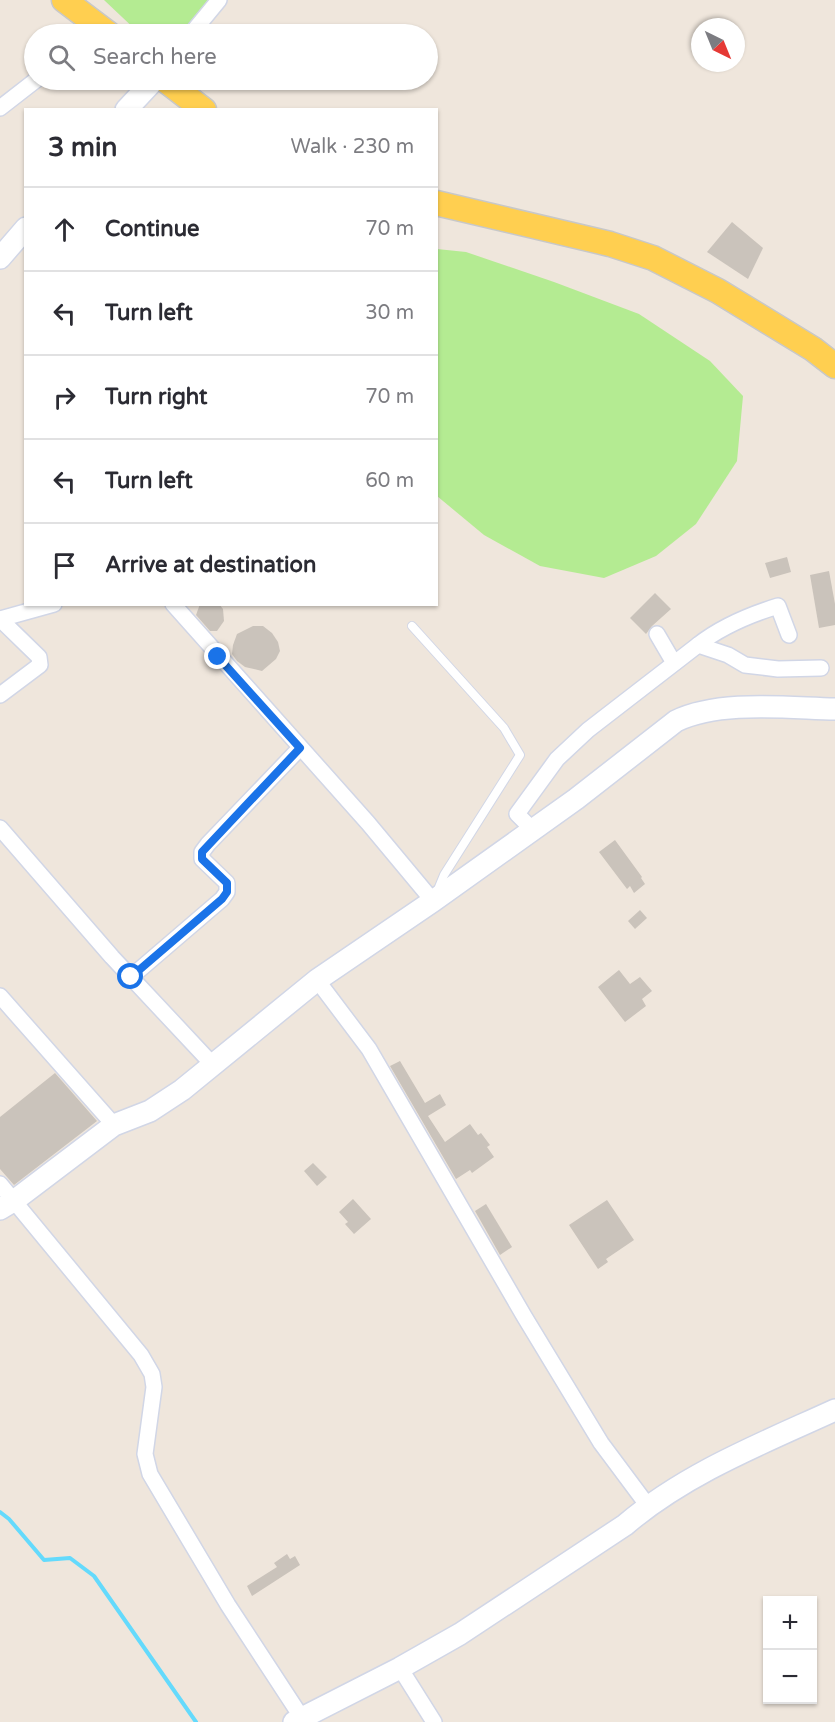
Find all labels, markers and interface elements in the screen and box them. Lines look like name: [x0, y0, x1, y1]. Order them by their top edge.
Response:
north arrow: [691, 18, 745, 72]
search box: [24, 24, 438, 90]
icon: search: [45, 41, 78, 74]
text: Search here: [93, 44, 217, 70]
text: 3 min: [48, 132, 117, 163]
text: Walk · 230 m: [291, 135, 414, 159]
icon: ahead: [48, 213, 81, 246]
text: Continue: [105, 216, 200, 242]
text: 70 m: [365, 217, 414, 241]
icon: left: [48, 297, 81, 330]
text: Turn left: [105, 300, 193, 326]
text: 30 m: [365, 301, 414, 325]
icon: right: [48, 381, 81, 414]
text: Turn right: [105, 384, 207, 410]
text: 70 m: [365, 385, 414, 409]
icon: left: [48, 465, 81, 498]
text: Turn left: [105, 468, 193, 494]
text: 60 m: [365, 469, 414, 493]
icon: arrive: [48, 549, 81, 582]
text: Arrive at destination: [105, 552, 316, 578]
route end: [204, 643, 230, 669]
route start: [117, 963, 143, 989]
map controls: [763, 1596, 817, 1704]
button: +: [763, 1596, 817, 1650]
button: −: [763, 1650, 817, 1704]

